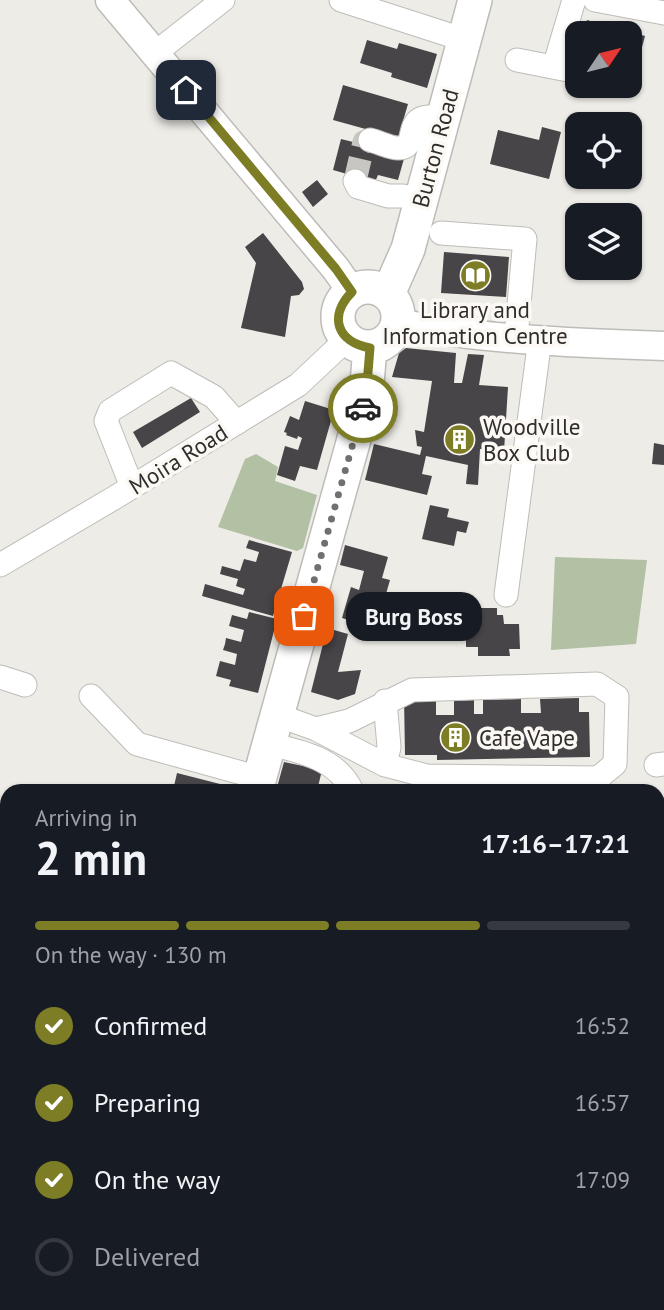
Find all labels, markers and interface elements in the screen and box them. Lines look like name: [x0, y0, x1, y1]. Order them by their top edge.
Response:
north arrow: [565, 21, 642, 98]
map controls: [565, 21, 642, 280]
pin: [156, 60, 216, 120]
icon: home: [167, 71, 205, 109]
street label: Burton Road: [405, 86, 465, 210]
button: locate: [565, 112, 642, 189]
button: layers: [565, 203, 642, 280]
library icon: Library and Information Centre: [458, 258, 492, 292]
place label: Library and Information Centre: [382, 295, 568, 350]
courier: [328, 373, 398, 443]
icon: car: [344, 389, 382, 427]
place label: Woodville Box Club: [483, 412, 580, 467]
street label: Moira Road: [123, 417, 233, 501]
building icon: Woodville Box Club: [443, 422, 477, 456]
pin: [274, 586, 334, 646]
callout: Burg Boss: [346, 592, 482, 640]
icon: bag: [285, 597, 323, 635]
text: Burg Boss: [365, 602, 463, 631]
building icon: Cafe Vape: [439, 720, 473, 754]
place label: Cafe Vape: [479, 723, 575, 752]
text: Arriving in: [35, 803, 137, 832]
text: 17:16–17:21: [481, 827, 630, 860]
text: 2 min: [35, 828, 147, 888]
text: On the way · 130 m: [35, 940, 227, 969]
icon: check: [35, 1007, 73, 1045]
text: Confirmed: [94, 1009, 207, 1042]
text: 16:52: [575, 1011, 630, 1040]
icon: check: [35, 1084, 73, 1122]
text: Preparing: [94, 1086, 201, 1119]
text: 16:57: [575, 1088, 630, 1117]
icon: check: [35, 1161, 73, 1199]
text: On the way: [94, 1163, 220, 1196]
text: 17:09: [575, 1165, 630, 1194]
text: Delivered: [94, 1240, 200, 1273]

